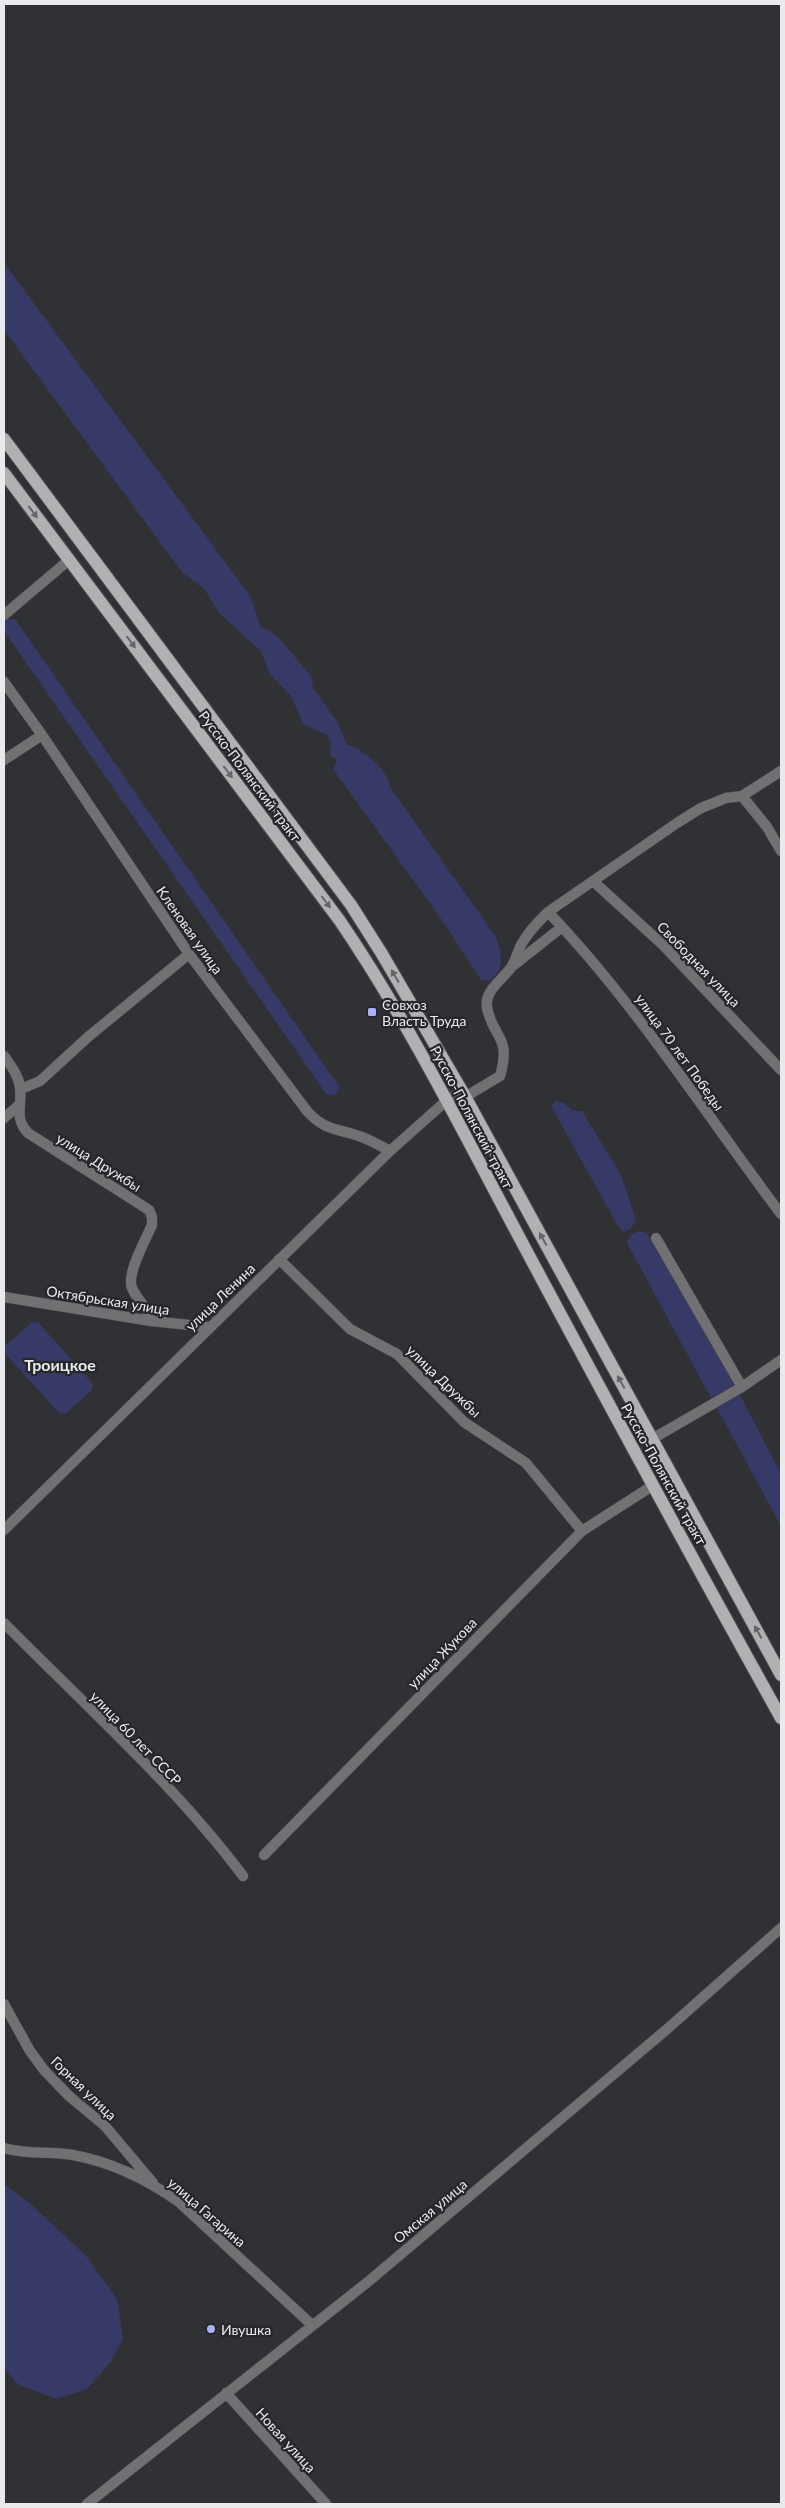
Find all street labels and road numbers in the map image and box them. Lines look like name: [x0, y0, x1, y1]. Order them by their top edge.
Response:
street label: Русско-Полянский тракт: [195, 707, 305, 845]
street label: Кленовая улица: [153, 883, 227, 977]
street label: Свободная улица: [654, 918, 744, 1010]
street label: улица 70 лет Победы: [632, 990, 728, 1114]
street label: Русско-Полянский тракт: [427, 1043, 517, 1191]
street label: улица Дружбы: [53, 1129, 145, 1195]
street label: улица Ленина: [182, 1260, 258, 1334]
street label: Октябрьская улица: [45, 1282, 171, 1318]
street label: улица Дружбы: [403, 1341, 485, 1421]
street label: Русско-Полянский тракт: [618, 1400, 710, 1548]
street label: улица Жукова: [404, 1614, 480, 1692]
street label: улица 60 лет СССР: [87, 1688, 185, 1788]
street label: Горная улица: [48, 2053, 120, 2123]
street label: улица Гагарина: [165, 2174, 249, 2250]
street label: Омская улица: [390, 2175, 470, 2247]
street label: Новая улица: [253, 2404, 319, 2476]

